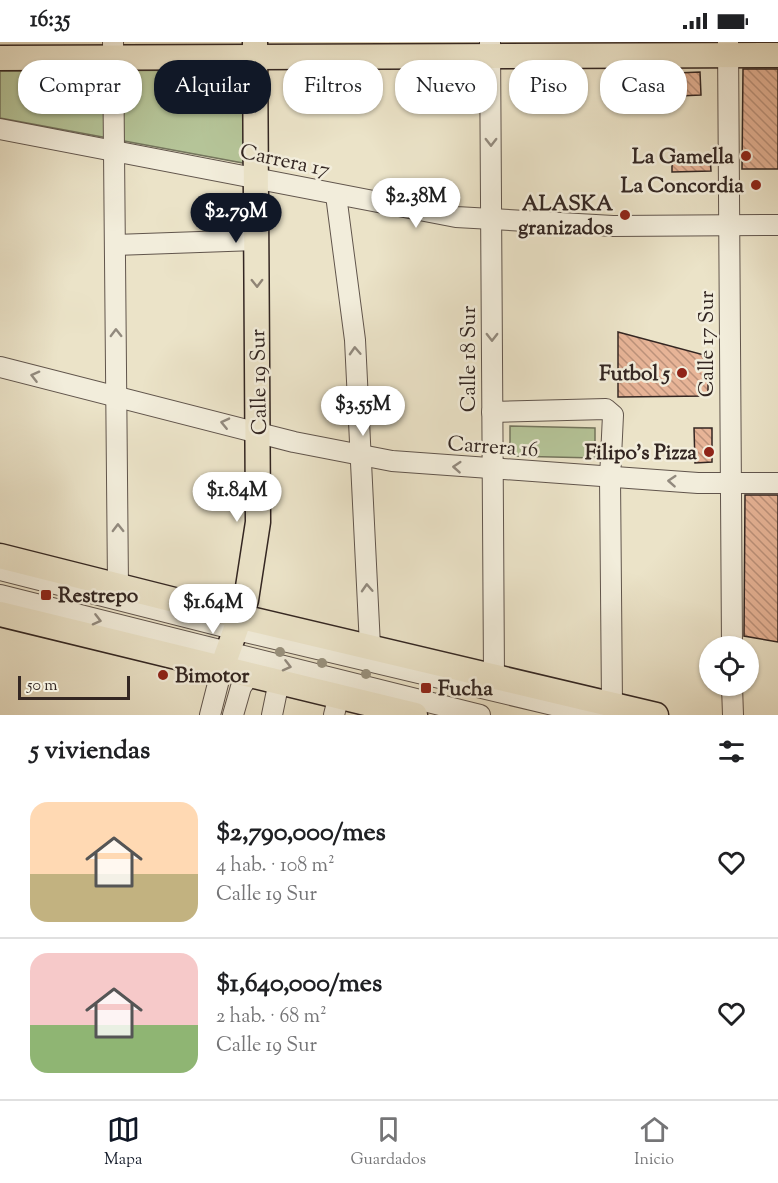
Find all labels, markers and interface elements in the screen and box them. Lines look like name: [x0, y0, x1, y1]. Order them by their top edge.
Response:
text: 16:35: [30, 5, 70, 37]
chip: Comprar: [18, 60, 142, 114]
chip: Alquilar: [154, 60, 271, 114]
chip: Filtros: [283, 60, 383, 114]
chip: Nuevo: [395, 60, 497, 114]
chip: Piso: [509, 60, 588, 114]
chip: Casa: [600, 60, 687, 114]
street label: Carrera 17: [237, 138, 333, 186]
one-way arrow: [484, 138, 497, 147]
place label: La Gamella: [632, 143, 734, 173]
marker: La Gamella: [739, 149, 753, 163]
place label: La Concordia: [621, 172, 744, 202]
pin: $2.38M: [367, 178, 465, 229]
marker: La Concordia: [749, 178, 763, 192]
text: $2.38M: [385, 183, 447, 212]
place label: ALASKA granizados: [518, 190, 614, 244]
pin: $2.79M: [187, 193, 285, 244]
text: $2.79M: [205, 198, 267, 227]
marker: ALASKA granizados: [618, 208, 632, 222]
one-way arrow: [251, 278, 264, 287]
street label: Calle 17 Sur: [693, 291, 723, 397]
street label: Calle 18 Sur: [455, 306, 485, 412]
one-way arrow: [110, 328, 122, 337]
street label: Calle 19 Sur: [244, 329, 276, 435]
one-way arrow: [486, 333, 498, 342]
one-way arrow: [349, 347, 362, 356]
place label: Futbol 5: [599, 360, 671, 390]
marker: Futbol 5: [675, 366, 689, 380]
one-way arrow: [30, 371, 40, 384]
pin: $3.55M: [314, 386, 412, 437]
text: $3.55M: [335, 391, 391, 420]
one-way arrow: [220, 418, 230, 431]
street label: Carrera 16: [446, 430, 539, 466]
place label: Filipo's Pizza: [585, 439, 697, 469]
marker: Filipo's Pizza: [702, 445, 716, 459]
one-way arrow: [452, 461, 461, 474]
pin: $1.84M: [188, 472, 286, 523]
one-way arrow: [668, 475, 677, 488]
text: $1.84M: [207, 477, 267, 506]
one-way arrow: [111, 523, 124, 532]
place label: Restrepo: [58, 582, 139, 612]
one-way arrow: [361, 583, 374, 592]
pin: $1.64M: [164, 584, 262, 635]
marker: Restrepo: [39, 588, 53, 602]
text: $1.64M: [183, 589, 243, 618]
one-way arrow: [92, 612, 102, 625]
map controls: [699, 636, 759, 696]
button: locate: [699, 636, 759, 696]
one-way arrow: [282, 659, 292, 672]
place label: Bimotor: [175, 662, 249, 692]
marker: Bimotor: [156, 668, 170, 682]
scale bar: [18, 673, 130, 700]
text: 50 m: [27, 675, 58, 698]
place label: Fucha: [438, 675, 493, 705]
marker: Fucha: [419, 681, 433, 695]
text: 5 viviendas: [30, 733, 150, 770]
icon: filters: [715, 735, 748, 768]
text: $2,790,000/mes: [216, 815, 386, 852]
icon: home: [78, 826, 150, 898]
icon: heart: [715, 846, 748, 879]
text: 4 hab. · 108 m²: [216, 852, 335, 881]
text: Calle 19 Sur: [216, 881, 317, 910]
text: $1,640,000/mes: [216, 966, 382, 1003]
icon: home: [78, 977, 150, 1049]
icon: heart: [715, 997, 748, 1030]
text: 2 hab. · 68 m²: [216, 1003, 327, 1032]
text: Calle 19 Sur: [216, 1032, 317, 1061]
tab: Mapa: [104, 1113, 142, 1172]
tab: Guardados: [350, 1113, 426, 1172]
tab: Inicio: [634, 1113, 674, 1172]

